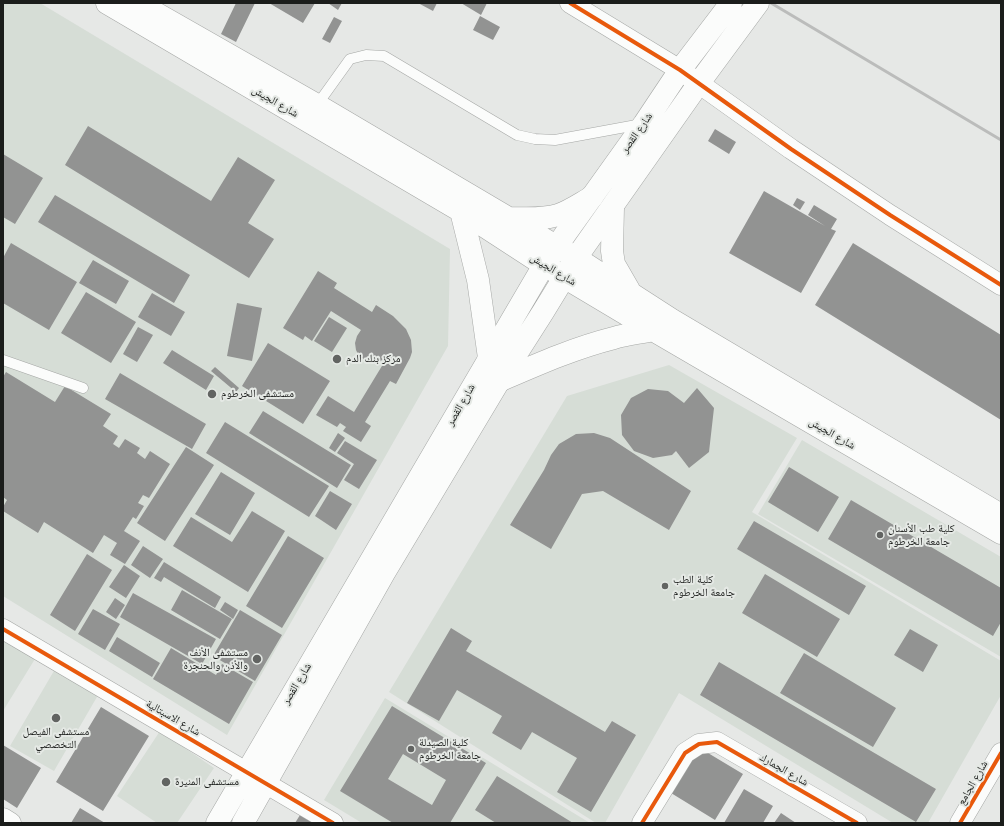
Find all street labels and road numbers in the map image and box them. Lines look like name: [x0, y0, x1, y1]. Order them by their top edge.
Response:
street label: شارع الجيش: [249, 83, 301, 121]
street label: شارع القصر: [618, 110, 656, 156]
street label: شارع الجيش: [528, 251, 578, 289]
street label: شارع القصر: [444, 382, 478, 428]
street label: شارع الجيش: [806, 415, 858, 453]
street label: شارع القصر: [279, 661, 315, 707]
street label: شارع الاسبتالية: [143, 697, 203, 739]
street label: شارع الجمارك: [757, 751, 811, 789]
street label: شارع الجامع: [955, 758, 991, 808]

